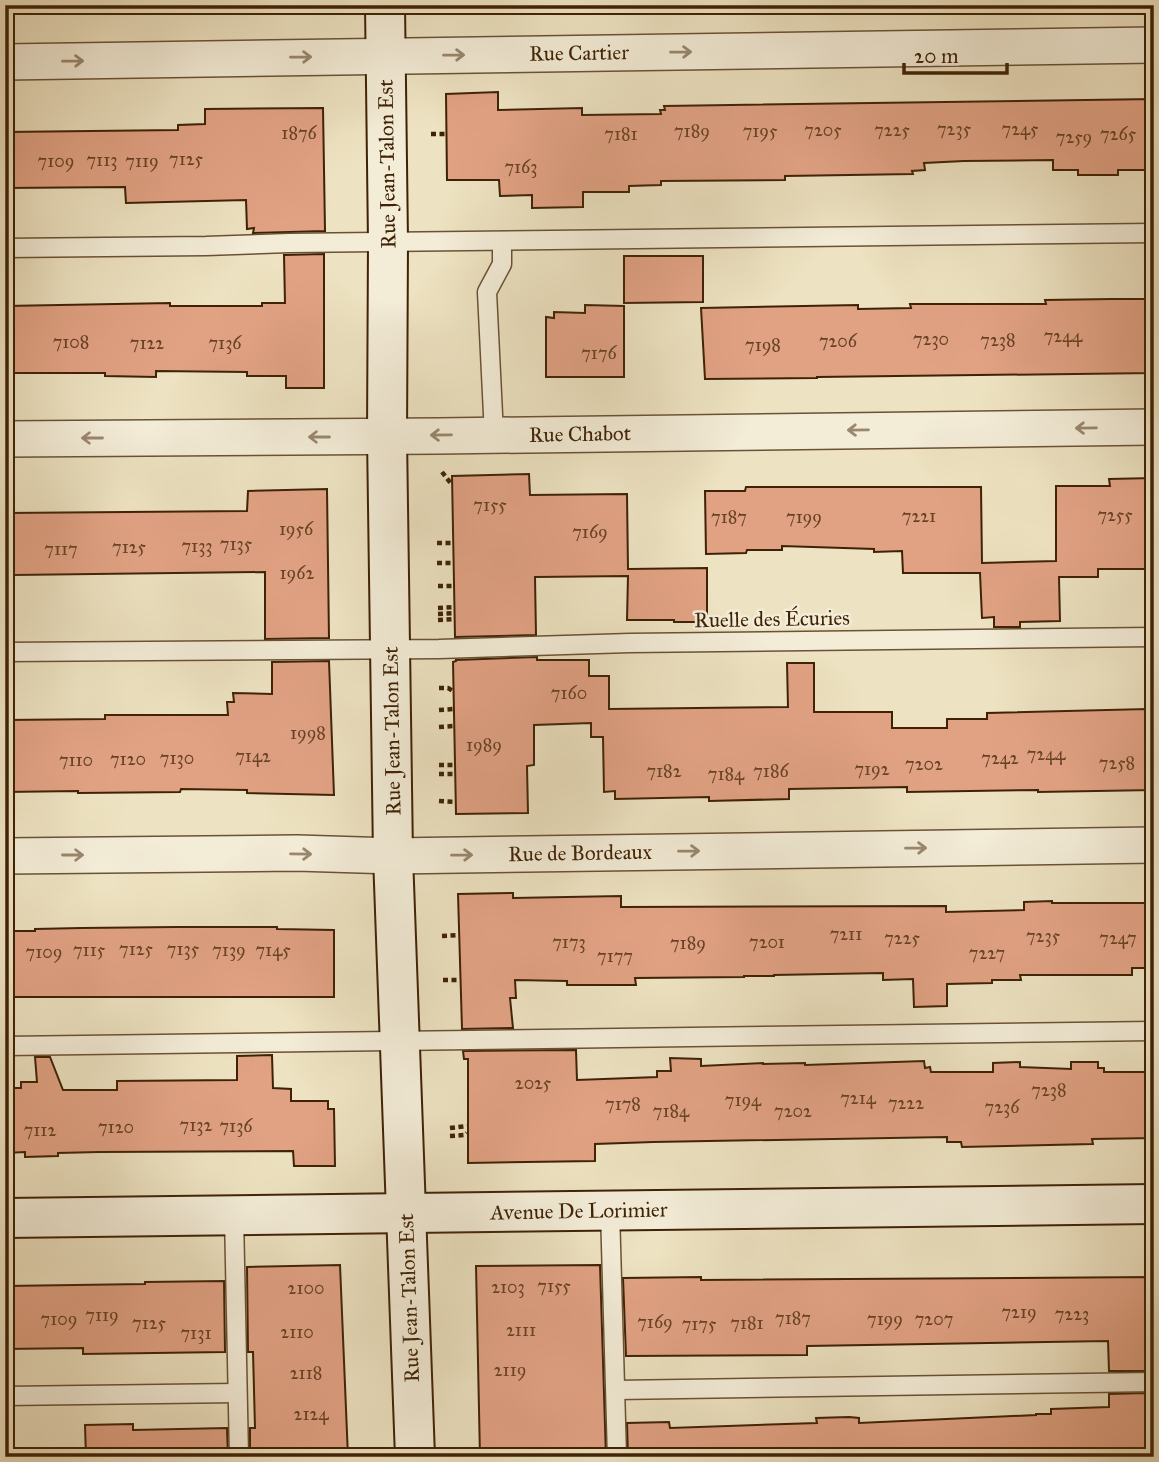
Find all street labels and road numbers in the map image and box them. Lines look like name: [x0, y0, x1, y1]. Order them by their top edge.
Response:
street label: Rue Cartier: [529, 39, 629, 67]
street label: Rue Jean-Talon Est: [373, 79, 401, 249]
street label: Rue Chabot: [529, 420, 632, 448]
street label: Ruelle des Écuries: [694, 604, 850, 633]
street label: Rue Jean-Talon Est: [378, 646, 406, 816]
street label: Rue de Bordeaux: [508, 839, 653, 867]
street label: Avenue De Lorimier: [489, 1196, 668, 1226]
street label: Rue Jean-Talon Est: [393, 1212, 425, 1383]

